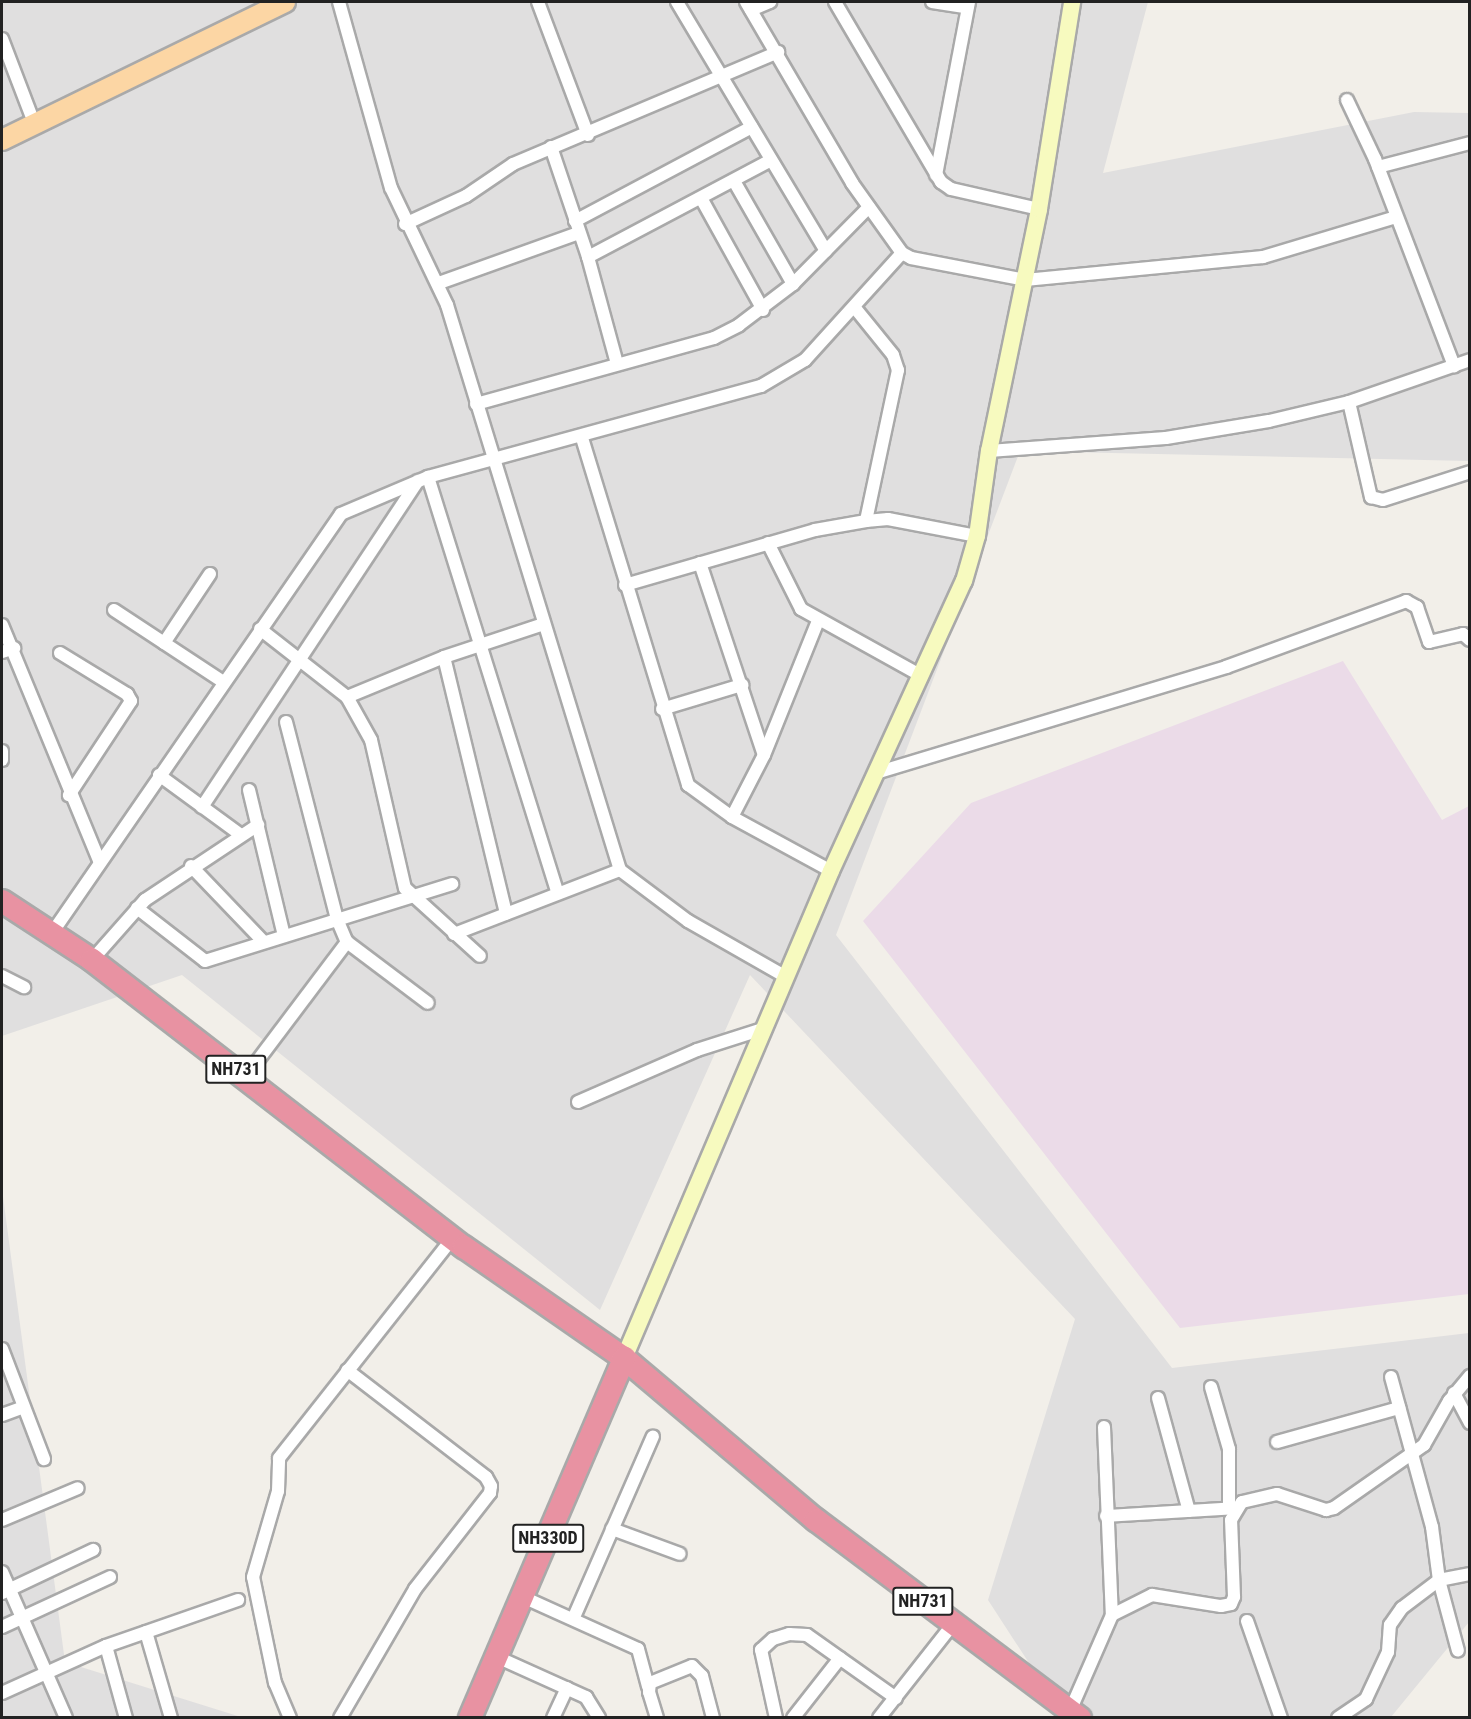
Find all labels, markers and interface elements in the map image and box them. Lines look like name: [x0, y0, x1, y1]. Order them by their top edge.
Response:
road number: NH731: [204, 1054, 268, 1084]
road number: NH330D: [512, 1523, 584, 1553]
road number: NH731: [892, 1586, 954, 1616]

